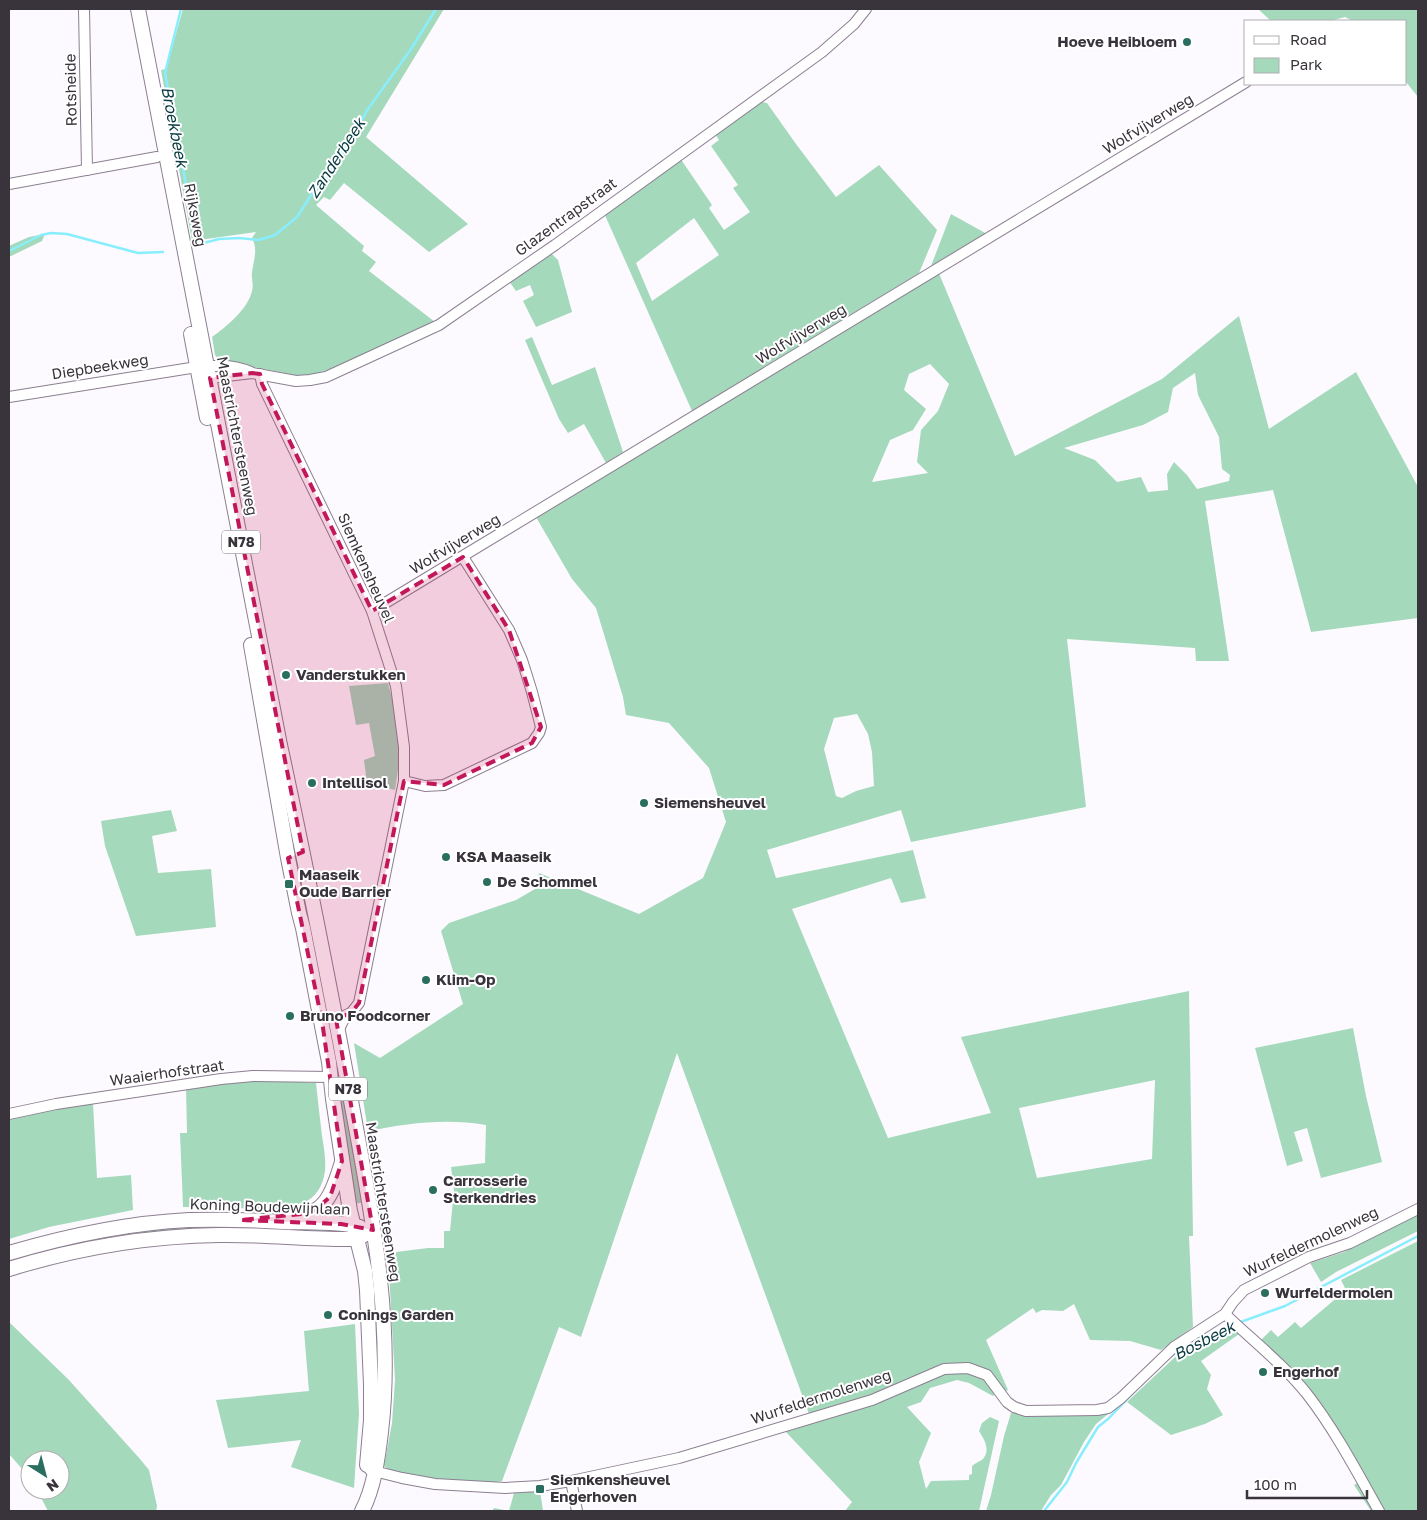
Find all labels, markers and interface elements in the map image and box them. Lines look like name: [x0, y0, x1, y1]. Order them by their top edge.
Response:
legend: [1244, 20, 1407, 85]
text: Road: [1290, 30, 1327, 48]
place label: Hoeve Heibloem: [1057, 32, 1177, 50]
marker: Hoeve Heibloem: [1181, 36, 1193, 48]
street label: Rotsheide: [60, 53, 80, 127]
text: Park: [1290, 55, 1323, 73]
water label: Broekbeek: [157, 85, 193, 171]
street label: Wolfvijverweg: [1099, 89, 1196, 157]
water label: Zanderbeek: [303, 113, 370, 202]
street label: Glazentrapstraat: [511, 173, 620, 259]
street label: Rijksweg: [181, 181, 211, 248]
street label: Wolfvijverweg: [752, 299, 849, 367]
street label: Diepbeekweg: [50, 349, 149, 383]
street label: Maastrichtersteenweg: [214, 355, 262, 517]
street label: Wolfvijverweg: [406, 509, 503, 577]
street label: Siemkensheuvel: [335, 510, 399, 625]
road number: N78: [222, 530, 260, 554]
place label: Vanderstukken: [296, 665, 406, 683]
marker: Vanderstukken: [280, 669, 292, 681]
place label: Intellisol: [322, 773, 388, 791]
marker: Intellisol: [306, 777, 318, 789]
place label: Siemensheuvel: [654, 793, 766, 811]
marker: Siemensheuvel: [638, 797, 650, 809]
place label: KSA Maaseik: [456, 847, 552, 865]
marker: KSA Maaseik: [440, 851, 452, 863]
place label: Maaseik Oude Barrier: [299, 865, 391, 900]
place label: De Schommel: [497, 872, 597, 890]
marker: De Schommel: [481, 876, 493, 888]
marker: Maaseik Oude Barrier: [283, 878, 295, 890]
place label: Klim-Op: [436, 970, 496, 988]
marker: Klim-Op: [420, 974, 432, 986]
place label: Bruno Foodcorner: [300, 1006, 431, 1024]
marker: Bruno Foodcorner: [284, 1010, 296, 1022]
street label: Waaierhofstraat: [109, 1055, 225, 1089]
road number: N78: [329, 1078, 367, 1100]
street label: Maastrichtersteenweg: [362, 1121, 406, 1283]
place label: Carrosserie Sterkendries: [443, 1171, 536, 1206]
marker: Carrosserie Sterkendries: [427, 1184, 439, 1196]
street label: Koning Boudewijnlaan: [189, 1194, 351, 1218]
street label: Wurfeldermolenweg: [1240, 1202, 1381, 1280]
place label: Wurfeldermolen: [1275, 1283, 1393, 1301]
marker: Wurfeldermolen: [1259, 1287, 1271, 1299]
place label: Conings Garden: [338, 1305, 454, 1323]
marker: Conings Garden: [322, 1309, 334, 1321]
water label: Bosbeek: [1170, 1315, 1240, 1364]
place label: Engerhof: [1273, 1362, 1339, 1380]
street label: Wurfeldermolenweg: [748, 1365, 893, 1427]
marker: Engerhof: [1257, 1366, 1269, 1378]
north arrow: [20, 1450, 70, 1500]
scale bar: [1247, 1468, 1367, 1500]
place label: Siemkensheuvel Engerhoven: [550, 1470, 670, 1505]
text: 100 m: [1254, 1475, 1297, 1493]
text: N: [44, 1476, 62, 1496]
marker: Siemkensheuvel Engerhoven: [534, 1483, 546, 1495]

